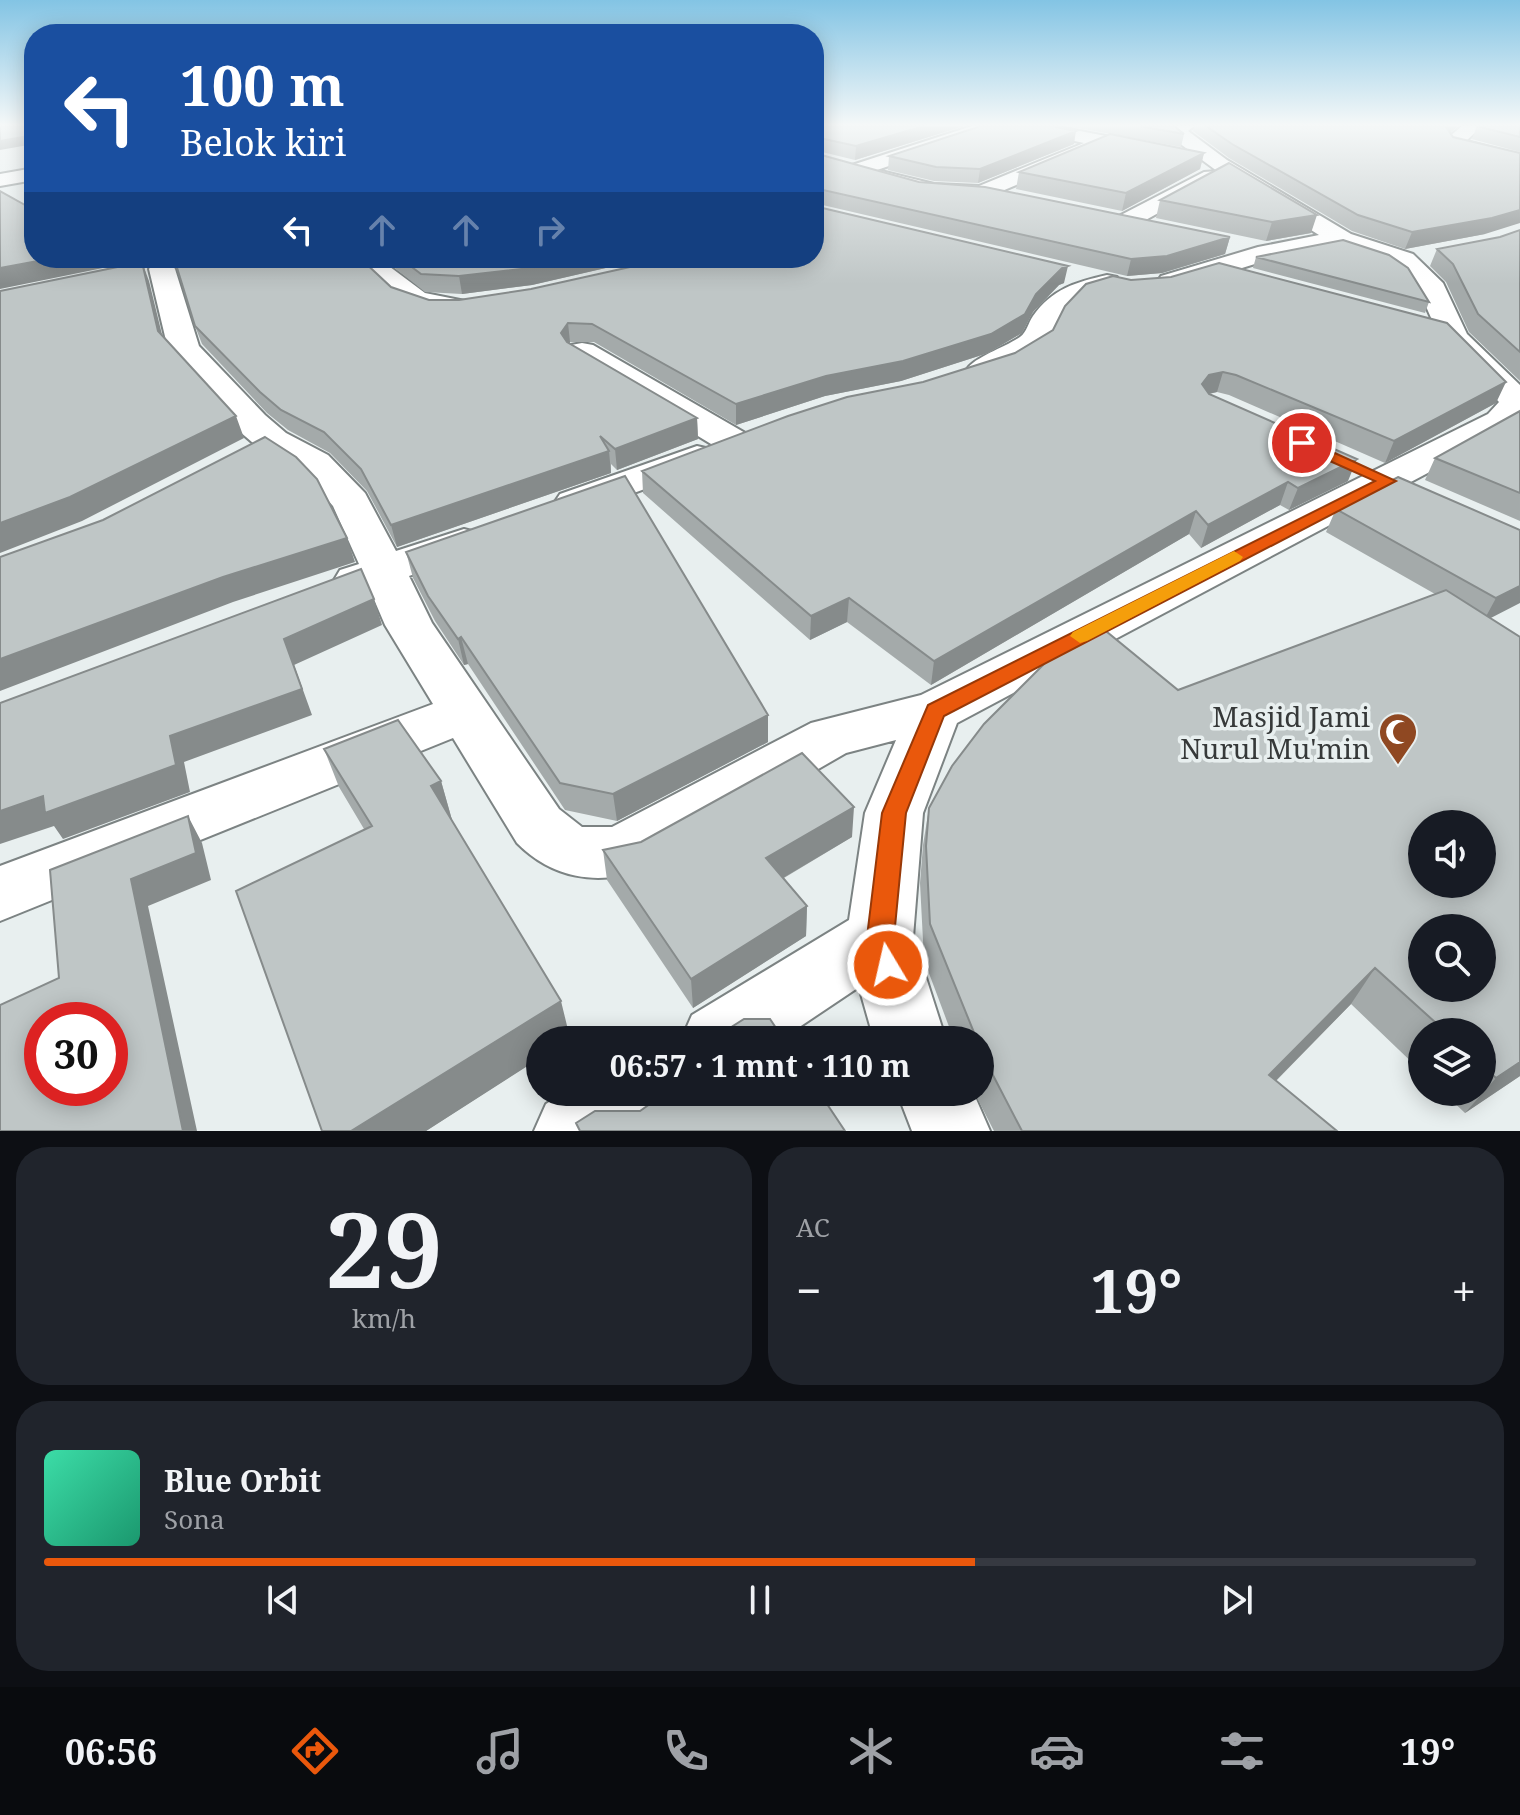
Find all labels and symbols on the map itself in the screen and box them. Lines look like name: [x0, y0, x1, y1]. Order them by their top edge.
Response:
pin: [1268, 409, 1336, 477]
place label: Masjid Jami Nurul Mu'min: [1180, 697, 1370, 767]
mosque icon: Masjid Jami Nurul Mu'min: [1377, 711, 1419, 766]
position arrow: [846, 923, 930, 1007]
speed limit sign: 30: [24, 1002, 128, 1106]

